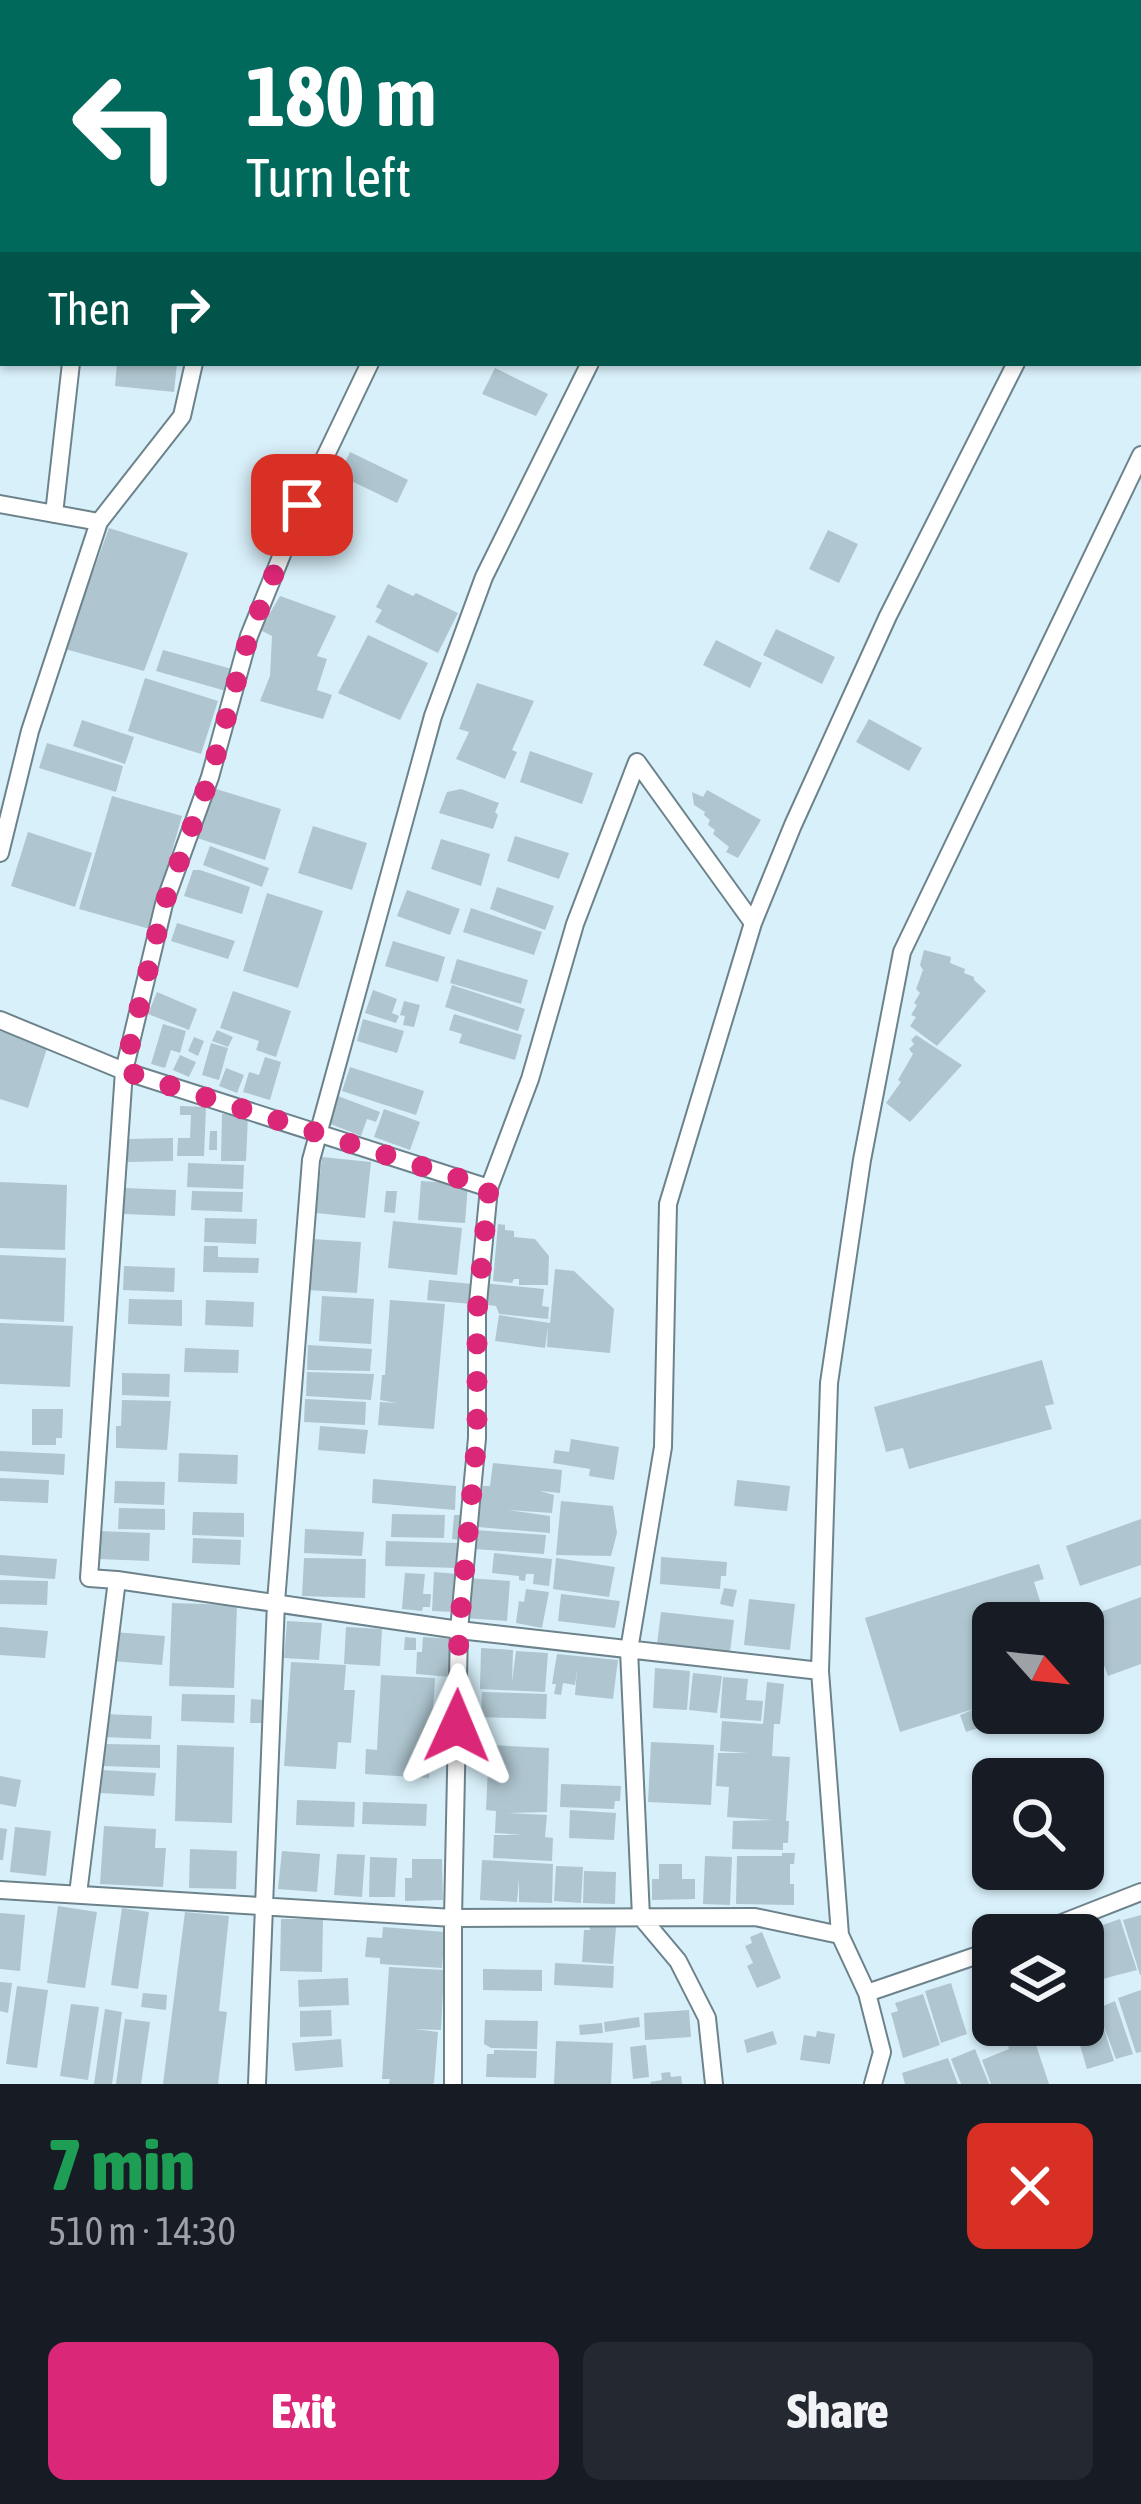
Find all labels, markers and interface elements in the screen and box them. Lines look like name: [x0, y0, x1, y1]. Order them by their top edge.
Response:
icon: left: [48, 48, 204, 204]
text: 180 m: [246, 48, 436, 144]
text: Turn left: [246, 147, 411, 208]
icon: right: [155, 276, 221, 342]
text: Then: [48, 283, 131, 335]
pin: [251, 454, 353, 556]
icon: arrive: [269, 472, 335, 538]
north arrow: [972, 1602, 1104, 1734]
map controls: [972, 1602, 1104, 2046]
position arrow: [394, 1663, 520, 1789]
button: search: [972, 1758, 1104, 1890]
button: layers: [972, 1914, 1104, 2046]
text: 7 min: [48, 2123, 195, 2205]
button: close: [967, 2123, 1093, 2249]
text: 510 m · 14:30: [48, 2209, 236, 2253]
button: Exit: [48, 2342, 559, 2480]
button: Share: [583, 2342, 1093, 2480]

